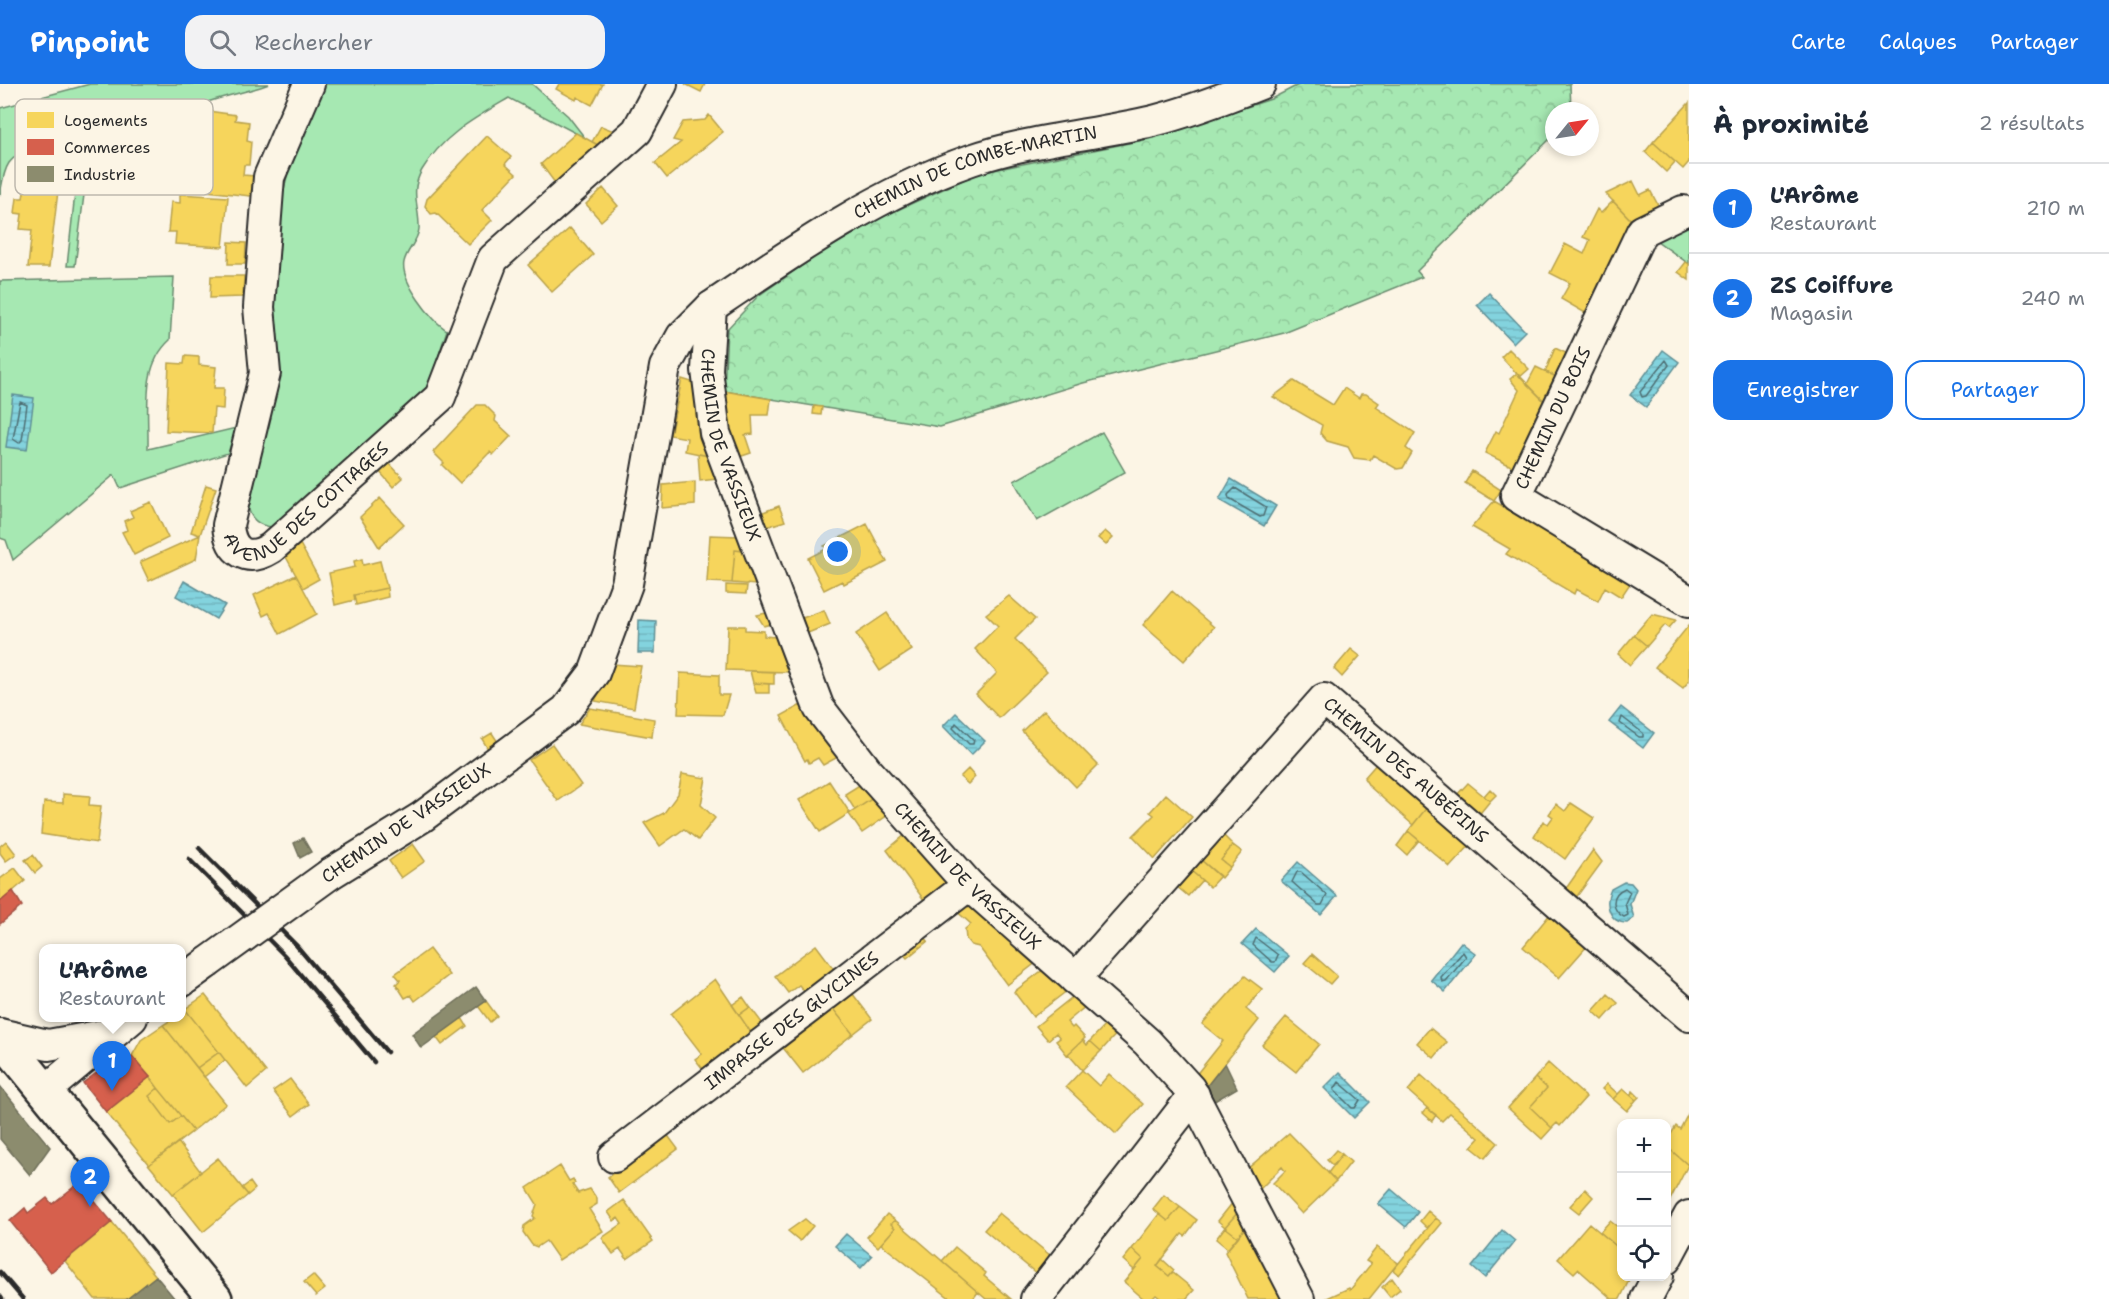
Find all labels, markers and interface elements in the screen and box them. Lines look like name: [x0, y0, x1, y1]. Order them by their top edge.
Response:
search box: [185, 15, 605, 69]
text: Pinpoint: [30, 23, 149, 61]
icon: search: [206, 26, 239, 59]
text: Rechercher: [254, 28, 373, 57]
text: Carte: [1791, 28, 1846, 56]
text: Calques: [1879, 28, 1957, 56]
text: Partager: [1990, 28, 2079, 56]
legend: [15, 99, 213, 195]
north arrow: [1545, 102, 1599, 156]
text: À proximité: [1713, 106, 1869, 141]
text: Logements: [64, 110, 148, 131]
text: 2 résultats: [1979, 110, 2085, 136]
street label: CHEMIN DE COMBE-MARTIN: [849, 120, 1099, 225]
text: Commerces: [64, 137, 151, 158]
text: Industrie: [64, 164, 136, 185]
text: L'Arôme: [1770, 181, 1859, 210]
text: 1: [1728, 195, 1737, 221]
text: 210 m: [2026, 195, 2085, 221]
text: Restaurant: [1770, 210, 1877, 236]
text: ZS Coiffure: [1770, 271, 1893, 300]
text: 2: [1726, 285, 1740, 311]
text: 240 m: [2020, 285, 2085, 311]
text: Magasin: [1770, 300, 1853, 326]
street label: CHEMIN DU BOIS: [1509, 343, 1597, 493]
street label: CHEMIN DE VASSIEUX: [695, 348, 767, 544]
button: Enregistrer: [1713, 360, 1893, 420]
button: Partager: [1905, 360, 2085, 420]
street label: AVENUE DES COTTAGES: [218, 436, 394, 567]
your location: [823, 537, 852, 566]
street label: CHEMIN DES AUBÉPINS: [1318, 692, 1493, 848]
street label: CHEMIN DE VASSIEUX: [317, 757, 495, 889]
street label: CHEMIN DE VASSIEUX: [889, 797, 1046, 955]
popup: [39, 944, 186, 1022]
street label: IMPASSE DES GLYCINES: [700, 946, 884, 1095]
text: L'Arôme: [59, 956, 148, 985]
text: Restaurant: [59, 985, 166, 1011]
pin: 1: [92, 1042, 132, 1091]
map controls: [1617, 1119, 1671, 1281]
button: +: [1617, 1119, 1671, 1173]
pin: 2: [70, 1158, 110, 1207]
button: −: [1617, 1173, 1671, 1227]
button: locate: [1617, 1227, 1671, 1281]

